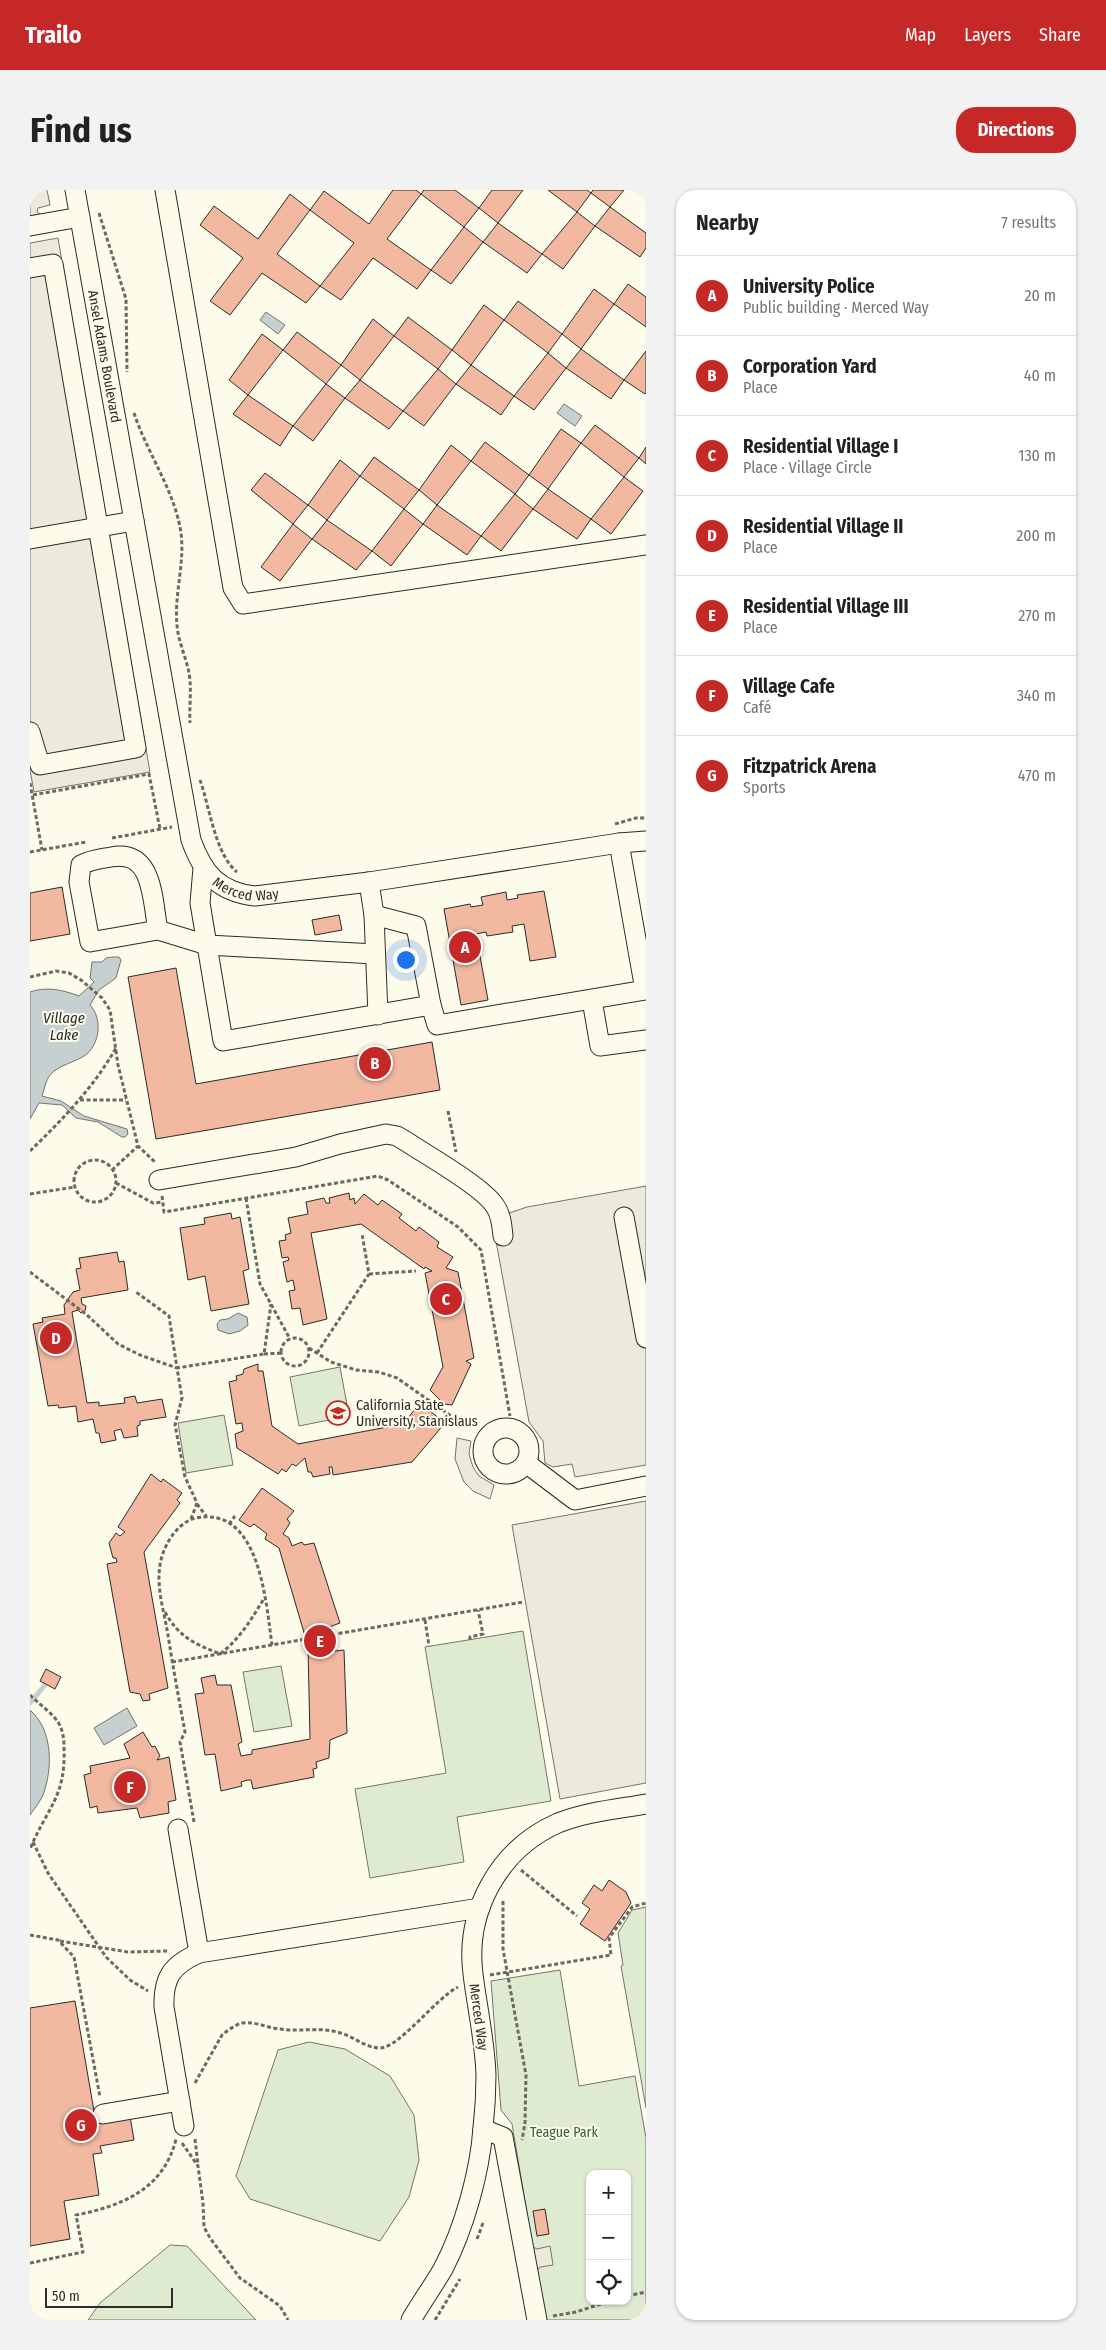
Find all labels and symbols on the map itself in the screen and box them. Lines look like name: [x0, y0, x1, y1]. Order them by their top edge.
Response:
street label: Ansel Adams Boulevard: [84, 289, 124, 424]
street label: Merced Way: [209, 874, 280, 905]
pin: A: [449, 928, 481, 966]
your location: [393, 947, 419, 973]
water label: Village Lake: [43, 1009, 85, 1044]
pin: B: [359, 1044, 391, 1082]
pin: C: [430, 1280, 462, 1318]
pin: D: [40, 1319, 72, 1357]
place label: California State University, Stanislaus: [356, 1397, 478, 1430]
school or university icon: California State University, Stanislaus: [325, 1400, 351, 1426]
pin: E: [304, 1622, 336, 1660]
pin: F: [114, 1768, 146, 1806]
street label: Merced Way: [465, 1982, 492, 2053]
pin: G: [65, 2106, 97, 2144]
park label: Teague Park: [530, 2124, 598, 2141]
scale bar: [45, 2285, 172, 2308]

